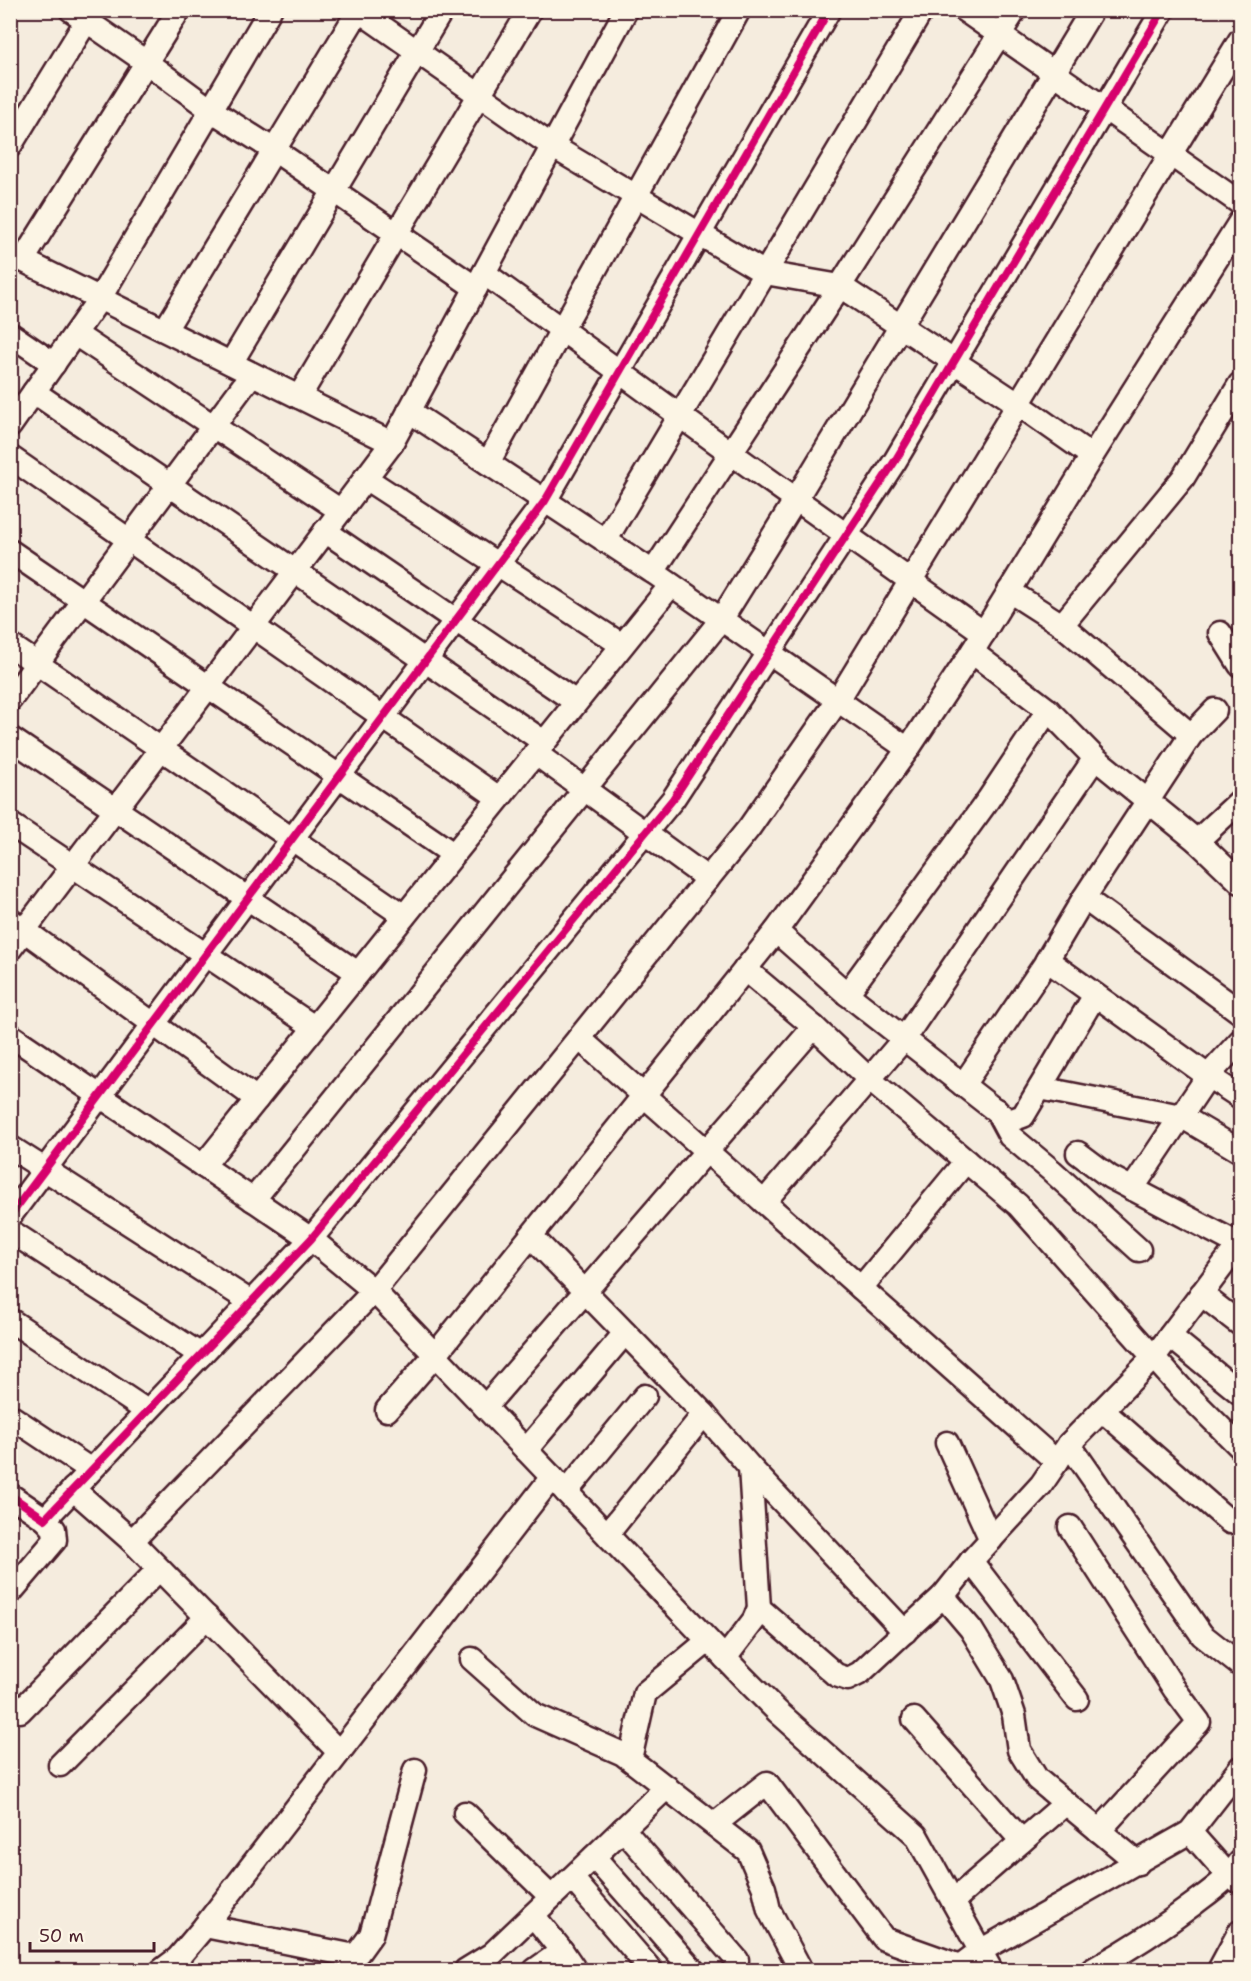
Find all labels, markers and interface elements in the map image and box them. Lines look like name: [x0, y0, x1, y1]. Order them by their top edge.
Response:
scale bar: [30, 1915, 154, 1953]
text: 50 m: [39, 1924, 84, 1948]

